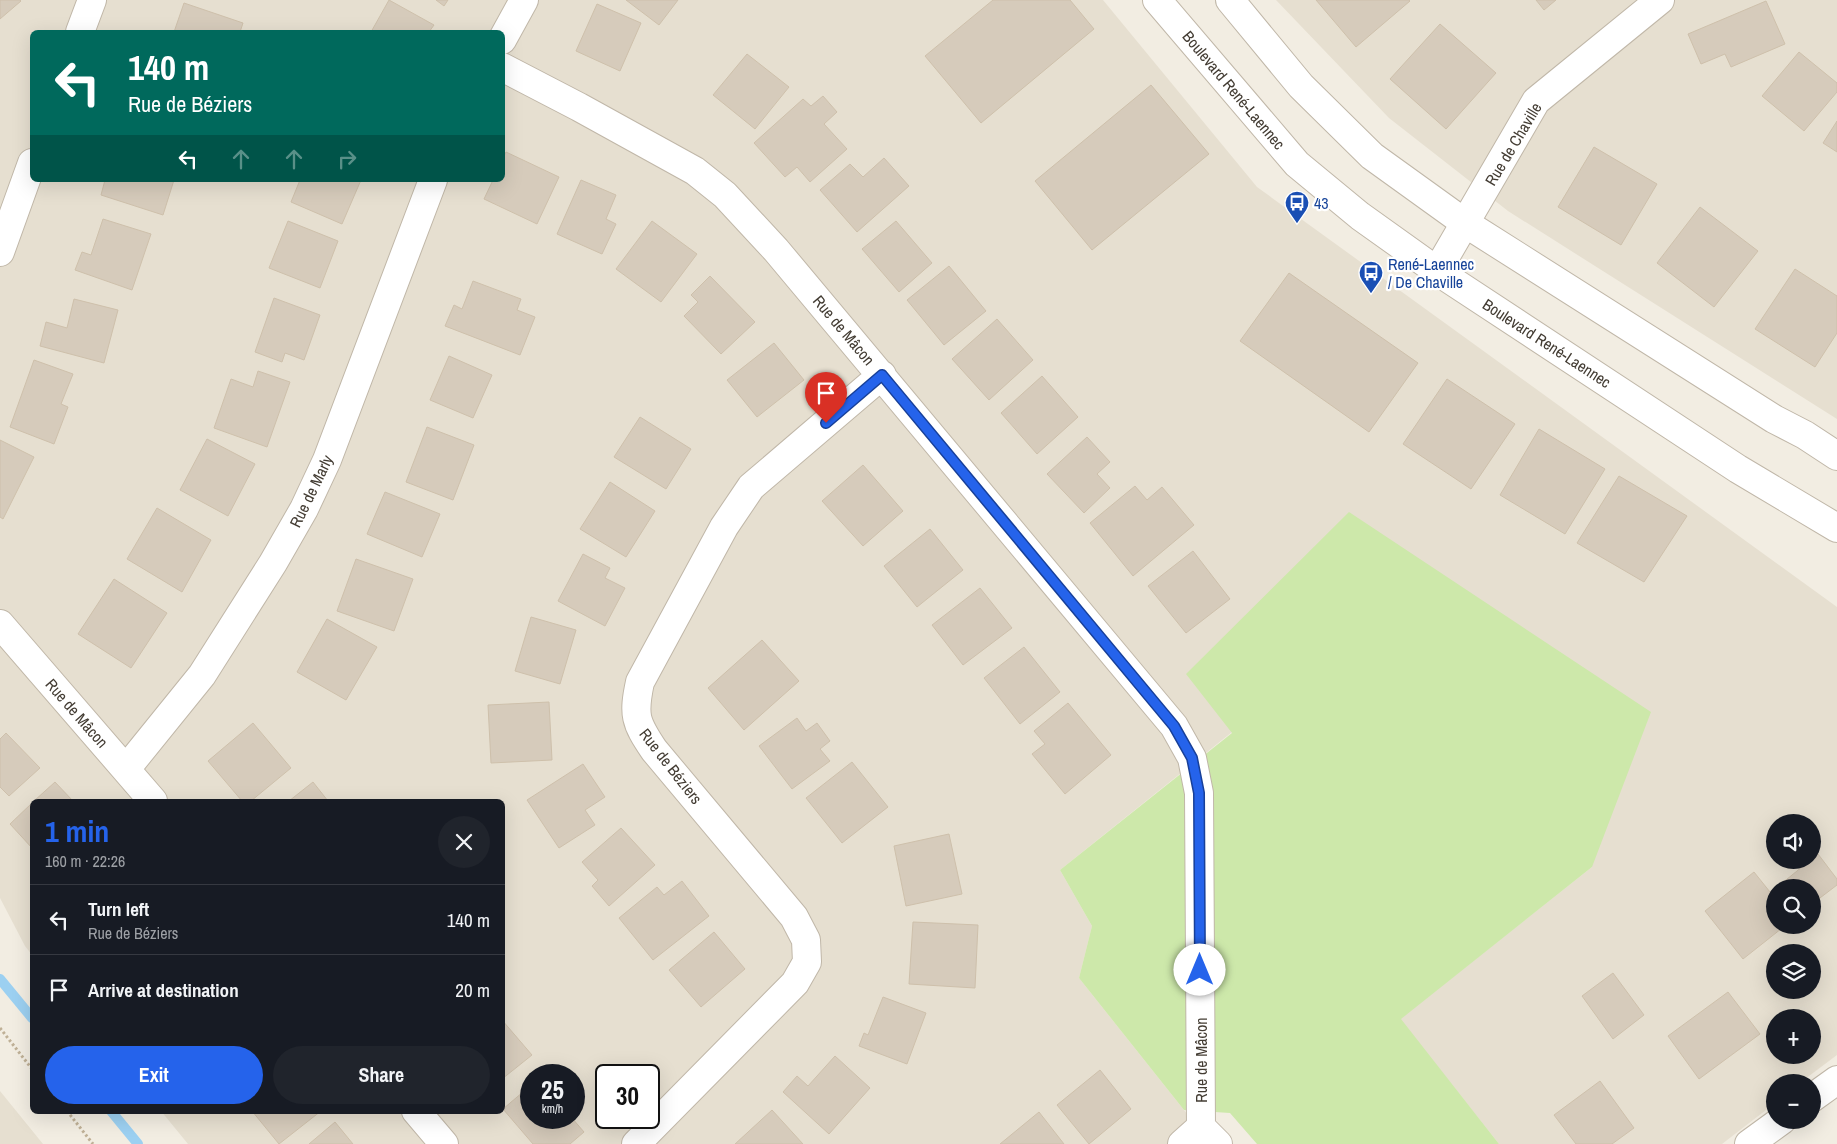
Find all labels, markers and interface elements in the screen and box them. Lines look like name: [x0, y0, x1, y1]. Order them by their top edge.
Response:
street label: Boulevard René-Laennec: [1178, 26, 1291, 154]
text: 140 m: [128, 44, 209, 91]
icon: left: [45, 50, 110, 115]
text: Rue de Béziers: [128, 89, 252, 119]
street label: Rue de Chaville: [1480, 98, 1546, 190]
icon: left: [174, 145, 202, 173]
icon: ahead: [227, 145, 255, 173]
icon: ahead: [280, 145, 308, 173]
icon: right: [333, 145, 361, 173]
bus stop icon: 43: [1284, 190, 1310, 224]
place label: 43: [1314, 192, 1329, 214]
place label: René-Laennec / De Chaville: [1388, 253, 1475, 293]
bus stop icon: René-Laennec / De Chaville: [1358, 260, 1384, 294]
street label: Rue de Mâcon: [808, 290, 880, 370]
street label: Boulevard René-Laennec: [1479, 293, 1616, 393]
pin: [805, 372, 847, 423]
icon: arrive: [812, 379, 840, 407]
street label: Rue de Marly: [284, 451, 338, 531]
street label: Rue de Mâcon: [41, 674, 113, 752]
street label: Rue de Béziers: [634, 724, 708, 808]
text: 1 min: [45, 811, 109, 851]
map controls: [1766, 814, 1821, 1129]
button: sound: [1766, 814, 1821, 869]
button: close: [438, 816, 490, 868]
text: 160 m · 22:26: [45, 850, 125, 872]
button: search: [1766, 879, 1821, 934]
text: Turn left: [88, 896, 149, 922]
icon: left: [45, 906, 73, 934]
text: 140 m: [447, 907, 490, 933]
text: Rue de Béziers: [88, 922, 178, 944]
position arrow: [1173, 943, 1225, 995]
button: layers: [1766, 944, 1821, 999]
icon: arrive: [45, 976, 73, 1004]
text: Arrive at destination: [88, 977, 239, 1003]
text: 20 m: [455, 977, 490, 1003]
button: +: [1766, 1009, 1821, 1064]
street label: Rue de Mâcon: [1190, 1017, 1212, 1103]
button: Exit: [45, 1046, 263, 1104]
button: Share: [273, 1046, 490, 1104]
speed limit sign: 30: [595, 1064, 660, 1129]
text: 25: [541, 1073, 564, 1107]
button: −: [1766, 1074, 1821, 1129]
text: km/h: [542, 1101, 563, 1117]

